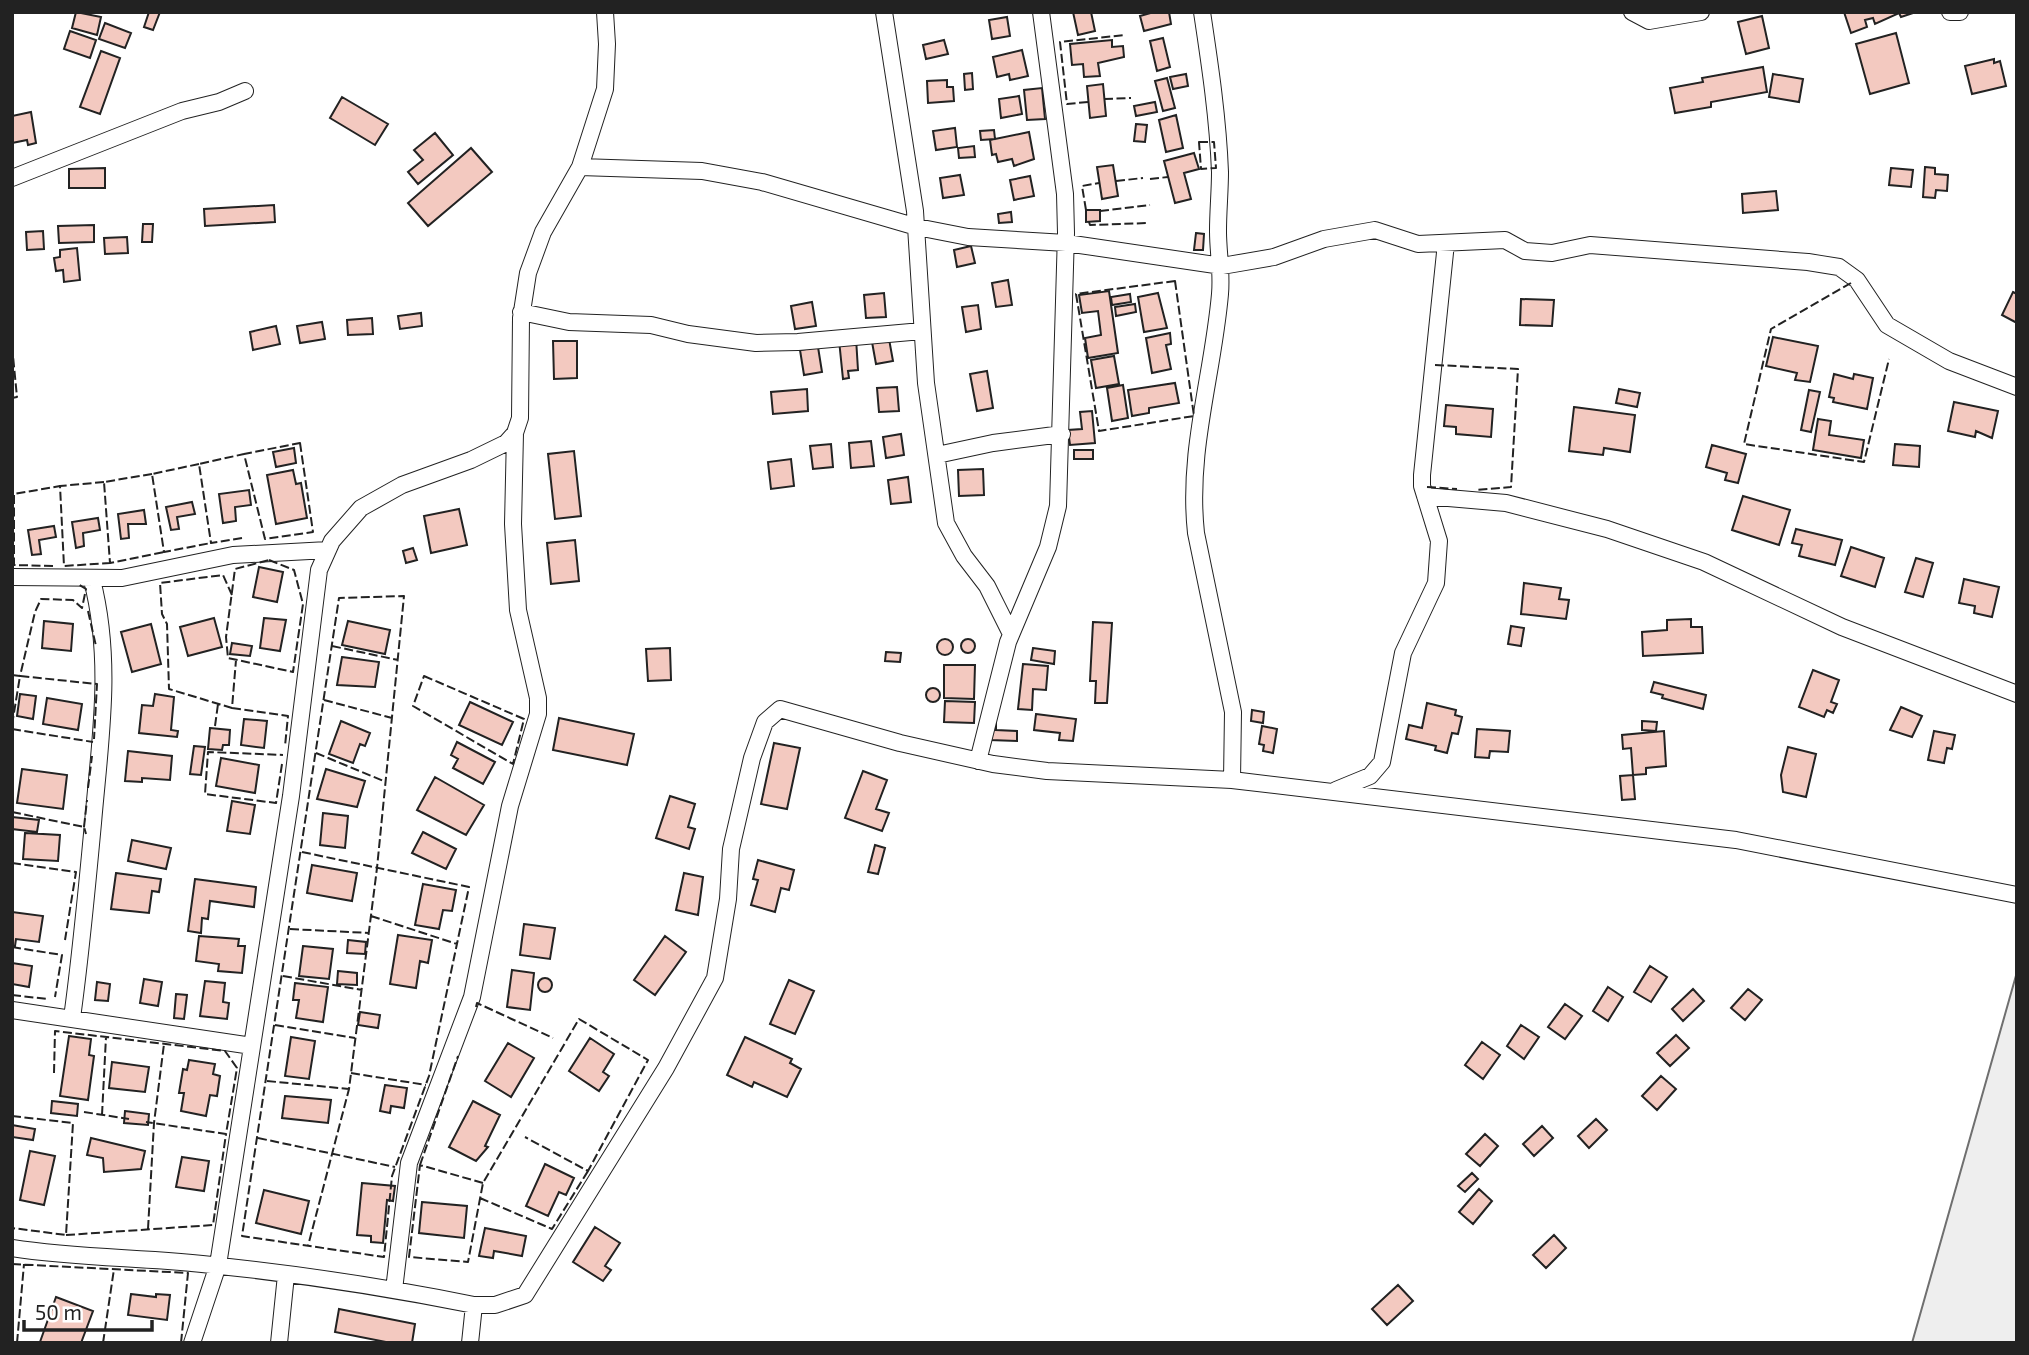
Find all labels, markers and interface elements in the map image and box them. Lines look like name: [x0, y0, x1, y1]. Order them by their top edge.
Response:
scale bar: [24, 1288, 152, 1332]
text: 50 m: [35, 1299, 82, 1324]

